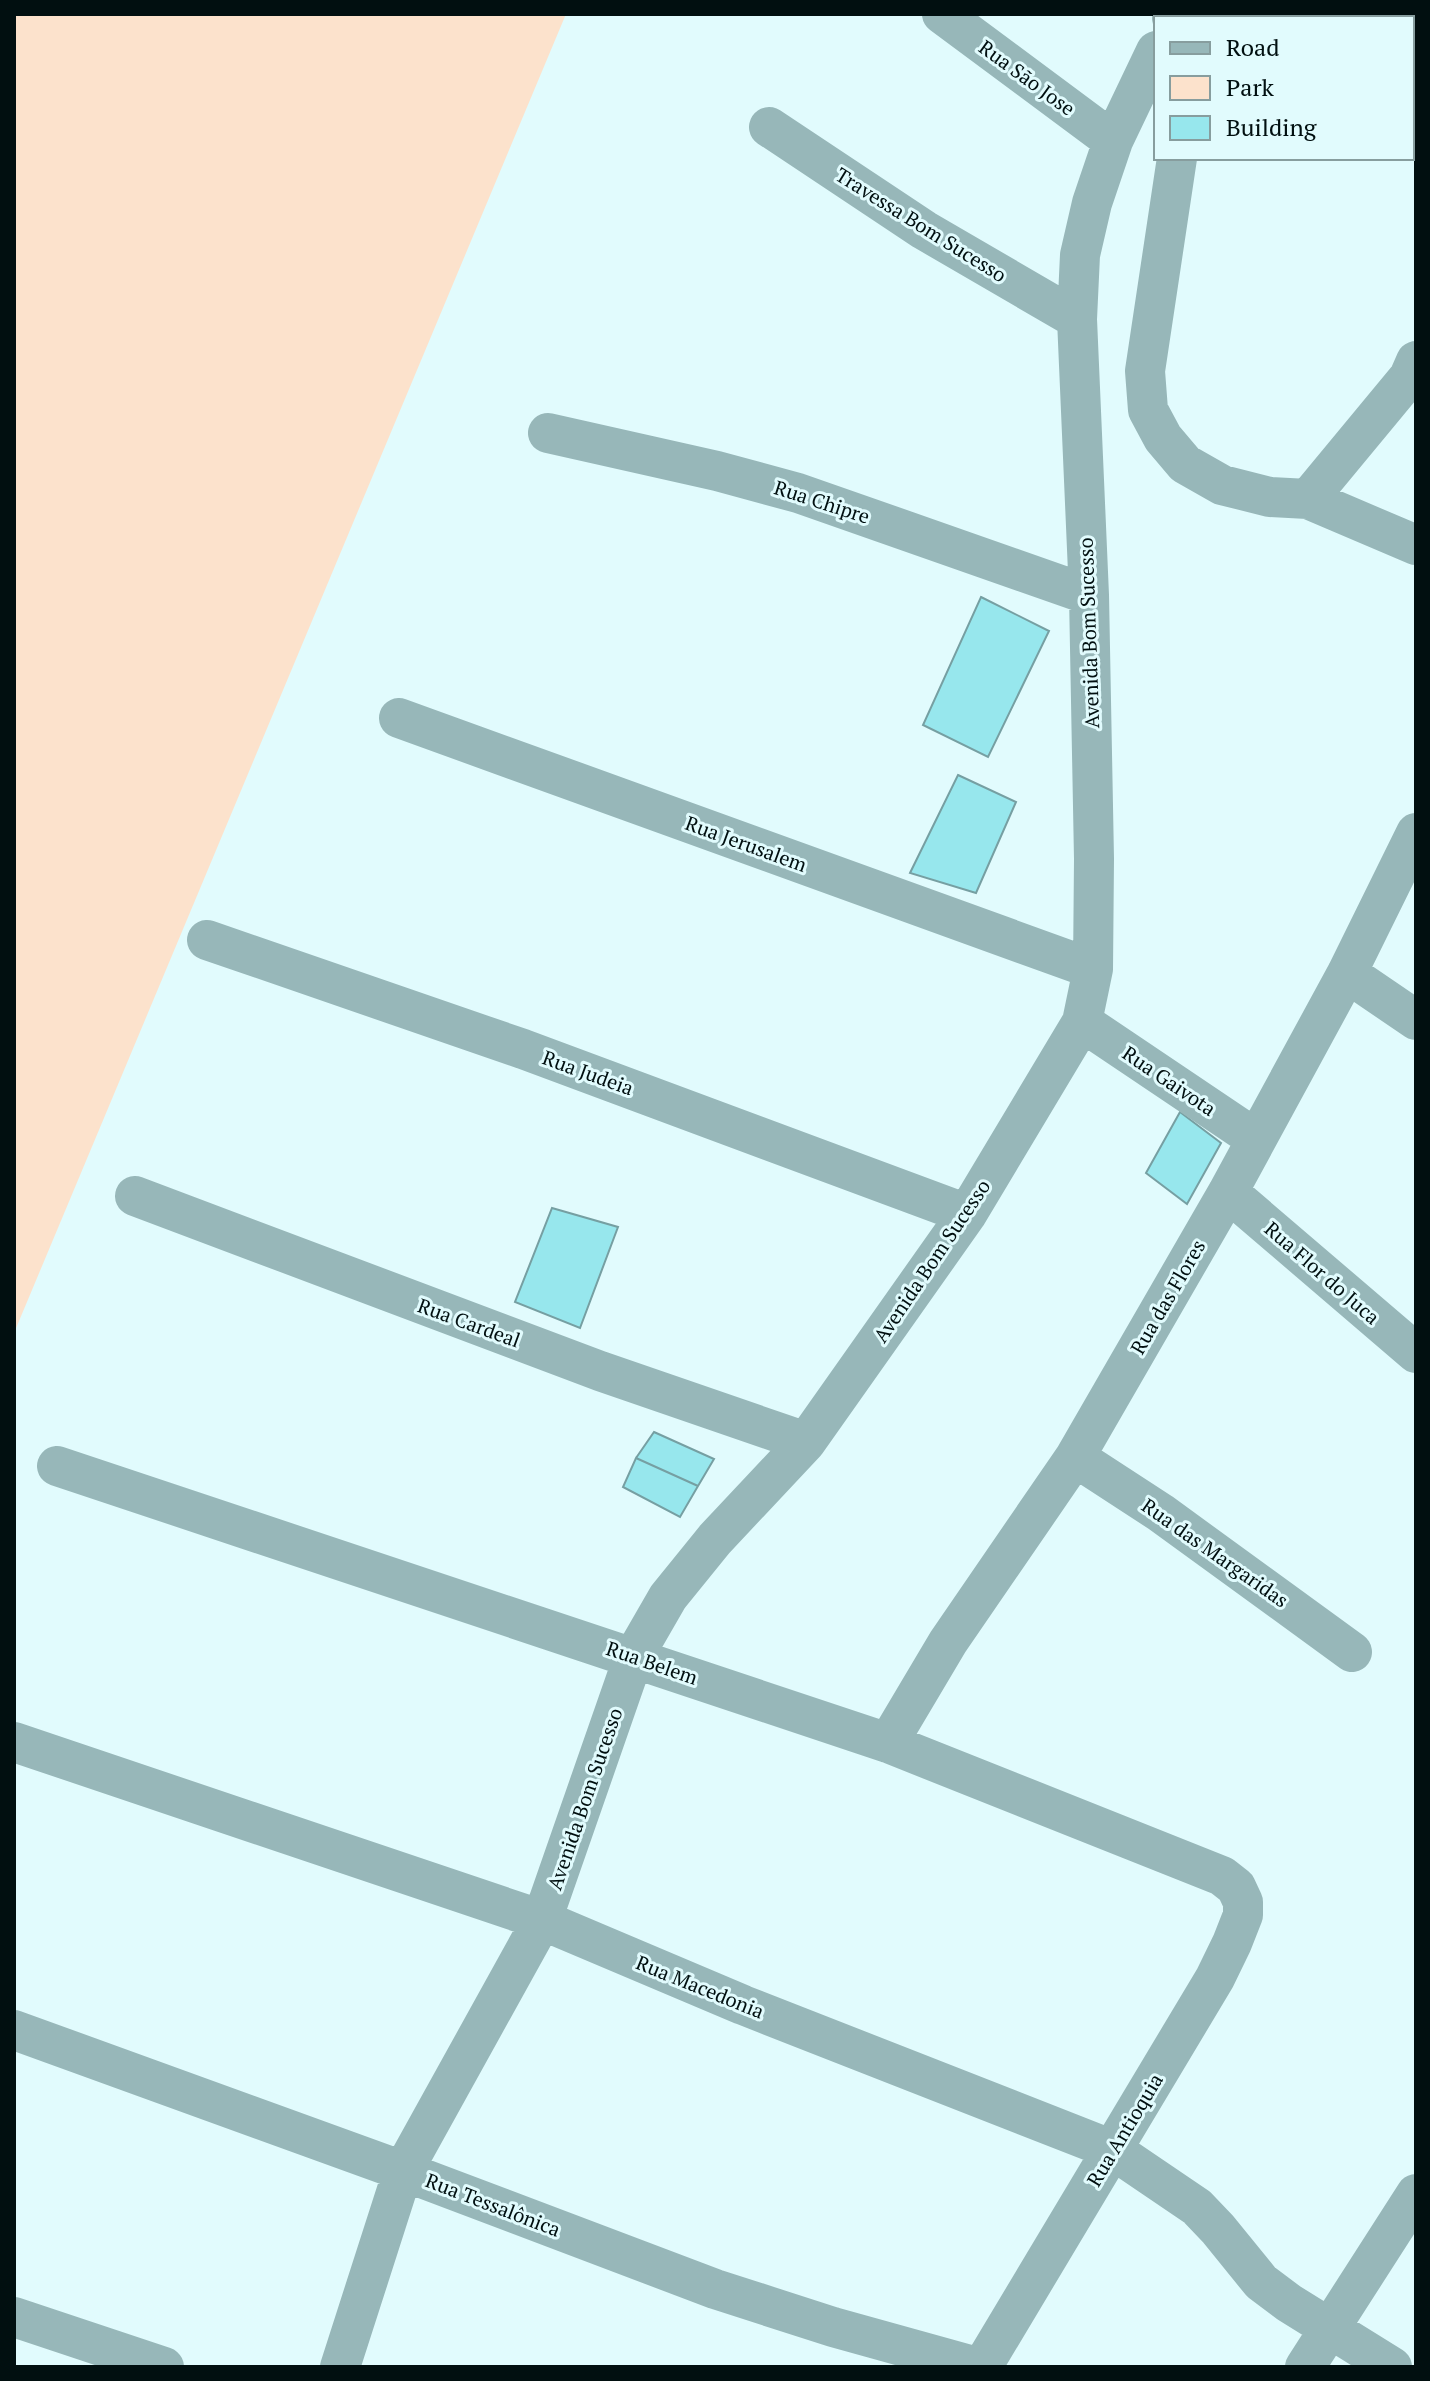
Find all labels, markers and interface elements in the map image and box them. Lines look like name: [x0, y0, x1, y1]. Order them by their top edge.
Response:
legend: [1154, 16, 1414, 160]
text: Road: [1226, 31, 1280, 63]
street label: Rua São Jose: [974, 34, 1081, 122]
text: Park: [1226, 71, 1275, 103]
text: Building: [1226, 111, 1317, 143]
street label: Travessa Bom Sucesso: [831, 161, 1012, 288]
street label: Rua Chipre: [771, 473, 873, 530]
street label: Avenida Bom Sucesso: [1072, 537, 1105, 729]
street label: Rua Jerusalem: [682, 809, 811, 878]
street label: Rua Gaivota: [1117, 1039, 1221, 1122]
street label: Rua Judeia: [539, 1044, 637, 1101]
street label: Avenida Bom Sucesso: [867, 1174, 996, 1347]
street label: Rua Flor do Juca: [1259, 1215, 1386, 1330]
street label: Rua das Flores: [1124, 1234, 1211, 1359]
street label: Rua Cardeal: [414, 1292, 524, 1354]
street label: Rua das Margaridas: [1137, 1492, 1294, 1613]
street label: Rua Belem: [603, 1634, 701, 1691]
street label: Avenida Bom Sucesso: [541, 1704, 628, 1894]
street label: Rua Macedonia: [632, 1949, 768, 2024]
street label: Rua Antioquia: [1080, 2068, 1169, 2191]
street label: Rua Tessalônica: [422, 2166, 564, 2243]

